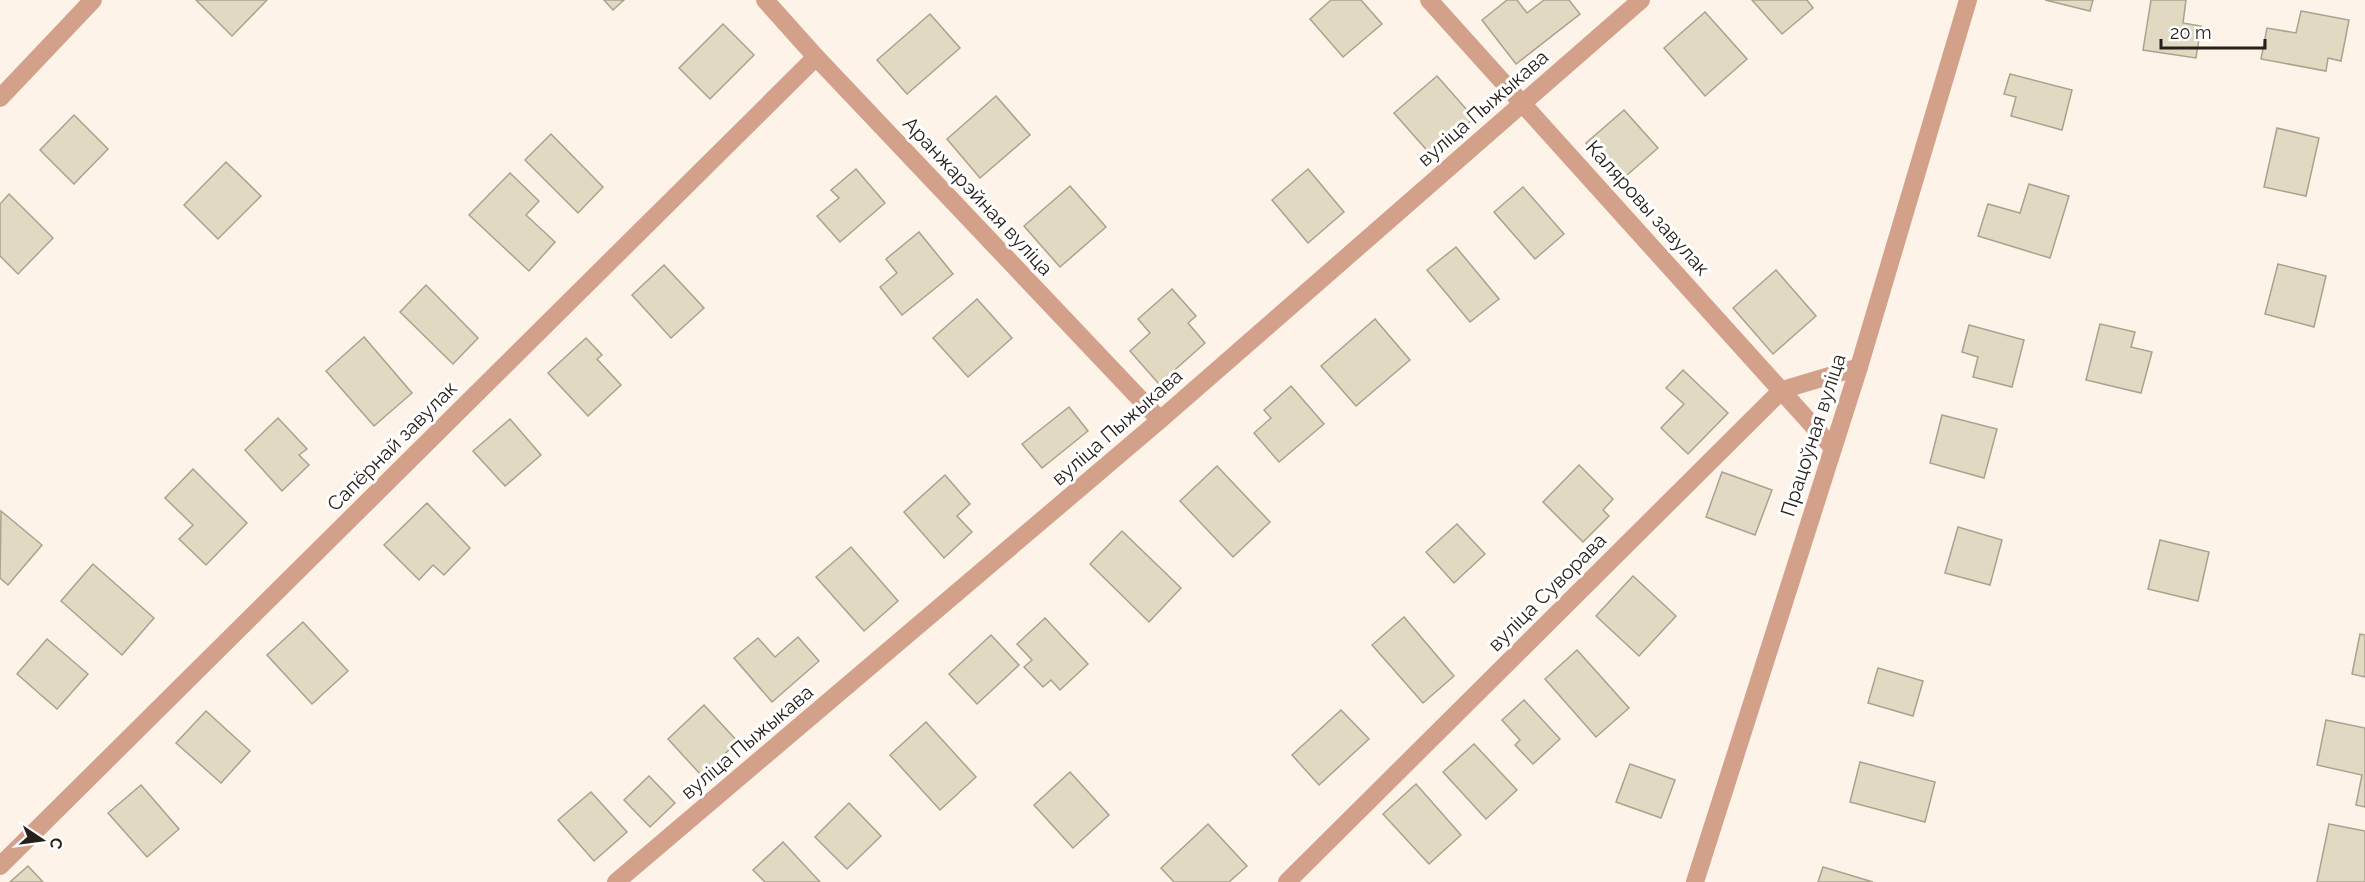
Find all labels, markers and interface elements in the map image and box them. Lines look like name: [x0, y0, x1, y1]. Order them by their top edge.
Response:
scale bar: [2161, 12, 2264, 50]
text: 20 m: [2170, 22, 2212, 43]
street label: вуліца Пыжыкава: [1413, 45, 1553, 171]
street label: Аранжарэйная вуліца: [898, 112, 1058, 280]
street label: Каляровы завулак: [1581, 136, 1715, 280]
street label: Працоўная вуліца: [1775, 351, 1851, 519]
street label: вуліца Пыжыкава: [1047, 364, 1187, 490]
street label: Сапёрнай завулак: [322, 376, 462, 516]
street label: вуліца Суворава: [1483, 528, 1611, 656]
street label: вуліца Пыжыкава: [676, 680, 818, 804]
north arrow: [12, 810, 72, 870]
text: С: [46, 836, 67, 851]

